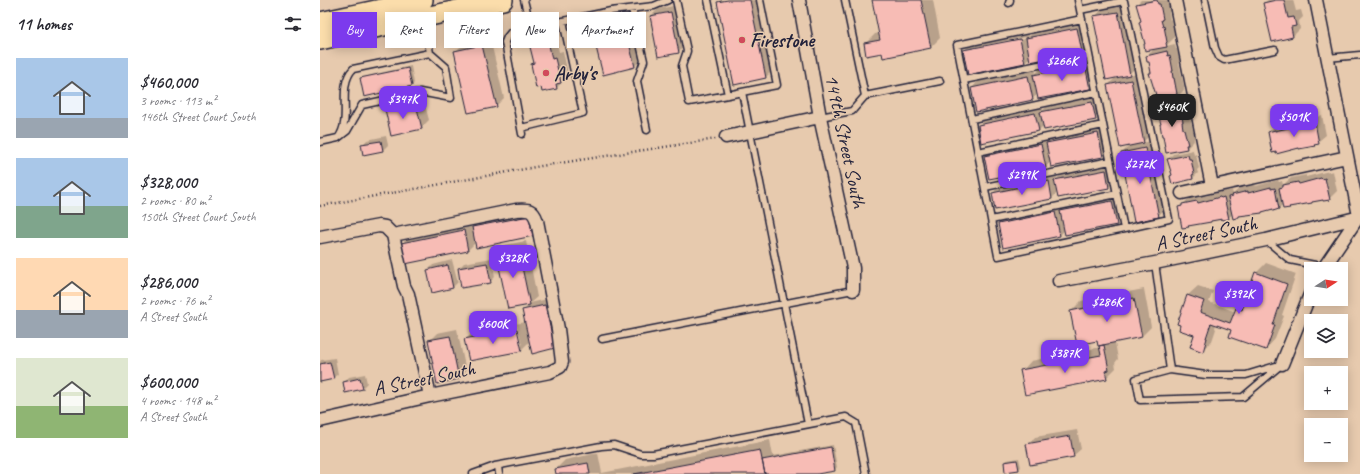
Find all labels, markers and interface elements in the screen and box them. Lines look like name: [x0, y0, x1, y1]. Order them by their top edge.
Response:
chip: Buy: [332, 12, 377, 48]
chip: Rent: [385, 12, 436, 48]
chip: Filters: [444, 12, 503, 48]
chip: New: [511, 12, 559, 48]
chip: Apartment: [567, 12, 646, 48]
icon: filters: [282, 13, 304, 35]
text: 11 homes: [16, 14, 72, 35]
place label: Firestone: [750, 28, 816, 53]
marker: Firestone: [737, 35, 747, 45]
pin: $266K: [1034, 48, 1090, 82]
text: $266K: [1047, 53, 1077, 69]
place label: Arby's: [554, 61, 598, 86]
marker: Arby's: [541, 68, 551, 78]
text: $460,000: [140, 72, 197, 93]
street label: 149th Street South: [819, 72, 872, 212]
icon: home: [48, 74, 96, 122]
pin: $347K: [375, 86, 431, 120]
text: $347K: [388, 91, 418, 107]
text: 3 rooms · 113 m²: [140, 93, 216, 109]
pin: $460K: [1144, 94, 1200, 128]
text: $460K: [1157, 99, 1187, 115]
pin: $501K: [1266, 104, 1322, 138]
text: 146th Street Court South: [140, 109, 256, 125]
text: $501K: [1279, 109, 1309, 125]
pin: $272K: [1112, 151, 1168, 185]
text: $272K: [1125, 156, 1155, 172]
pin: $299K: [994, 162, 1050, 196]
text: $299K: [1007, 167, 1037, 183]
text: $328,000: [140, 172, 197, 193]
icon: home: [48, 174, 96, 222]
text: 2 rooms · 80 m²: [140, 193, 210, 209]
text: 150th Street Court South: [140, 209, 256, 225]
street label: A Street South: [1153, 210, 1260, 256]
pin: $328K: [485, 245, 541, 279]
text: $328K: [498, 250, 528, 266]
north arrow: [1304, 262, 1348, 306]
map controls: [1304, 262, 1348, 462]
text: $286,000: [140, 272, 197, 293]
icon: home: [48, 274, 96, 322]
pin: $392K: [1211, 281, 1267, 315]
text: $392K: [1224, 286, 1254, 302]
pin: $286K: [1079, 289, 1135, 323]
text: 2 rooms · 76 m²: [140, 293, 210, 309]
text: $286K: [1092, 294, 1122, 310]
text: A Street South: [140, 309, 207, 325]
pin: $600K: [465, 311, 521, 345]
button: layers: [1304, 314, 1348, 358]
text: $600K: [478, 316, 508, 332]
pin: $387K: [1037, 340, 1093, 374]
text: $387K: [1050, 345, 1080, 361]
street label: A Street South: [371, 355, 478, 401]
button: +: [1304, 366, 1348, 410]
text: $600,000: [140, 372, 197, 393]
icon: home: [48, 374, 96, 422]
text: 4 rooms · 148 m²: [140, 393, 216, 409]
text: A Street South: [140, 409, 207, 425]
button: −: [1304, 418, 1348, 462]

